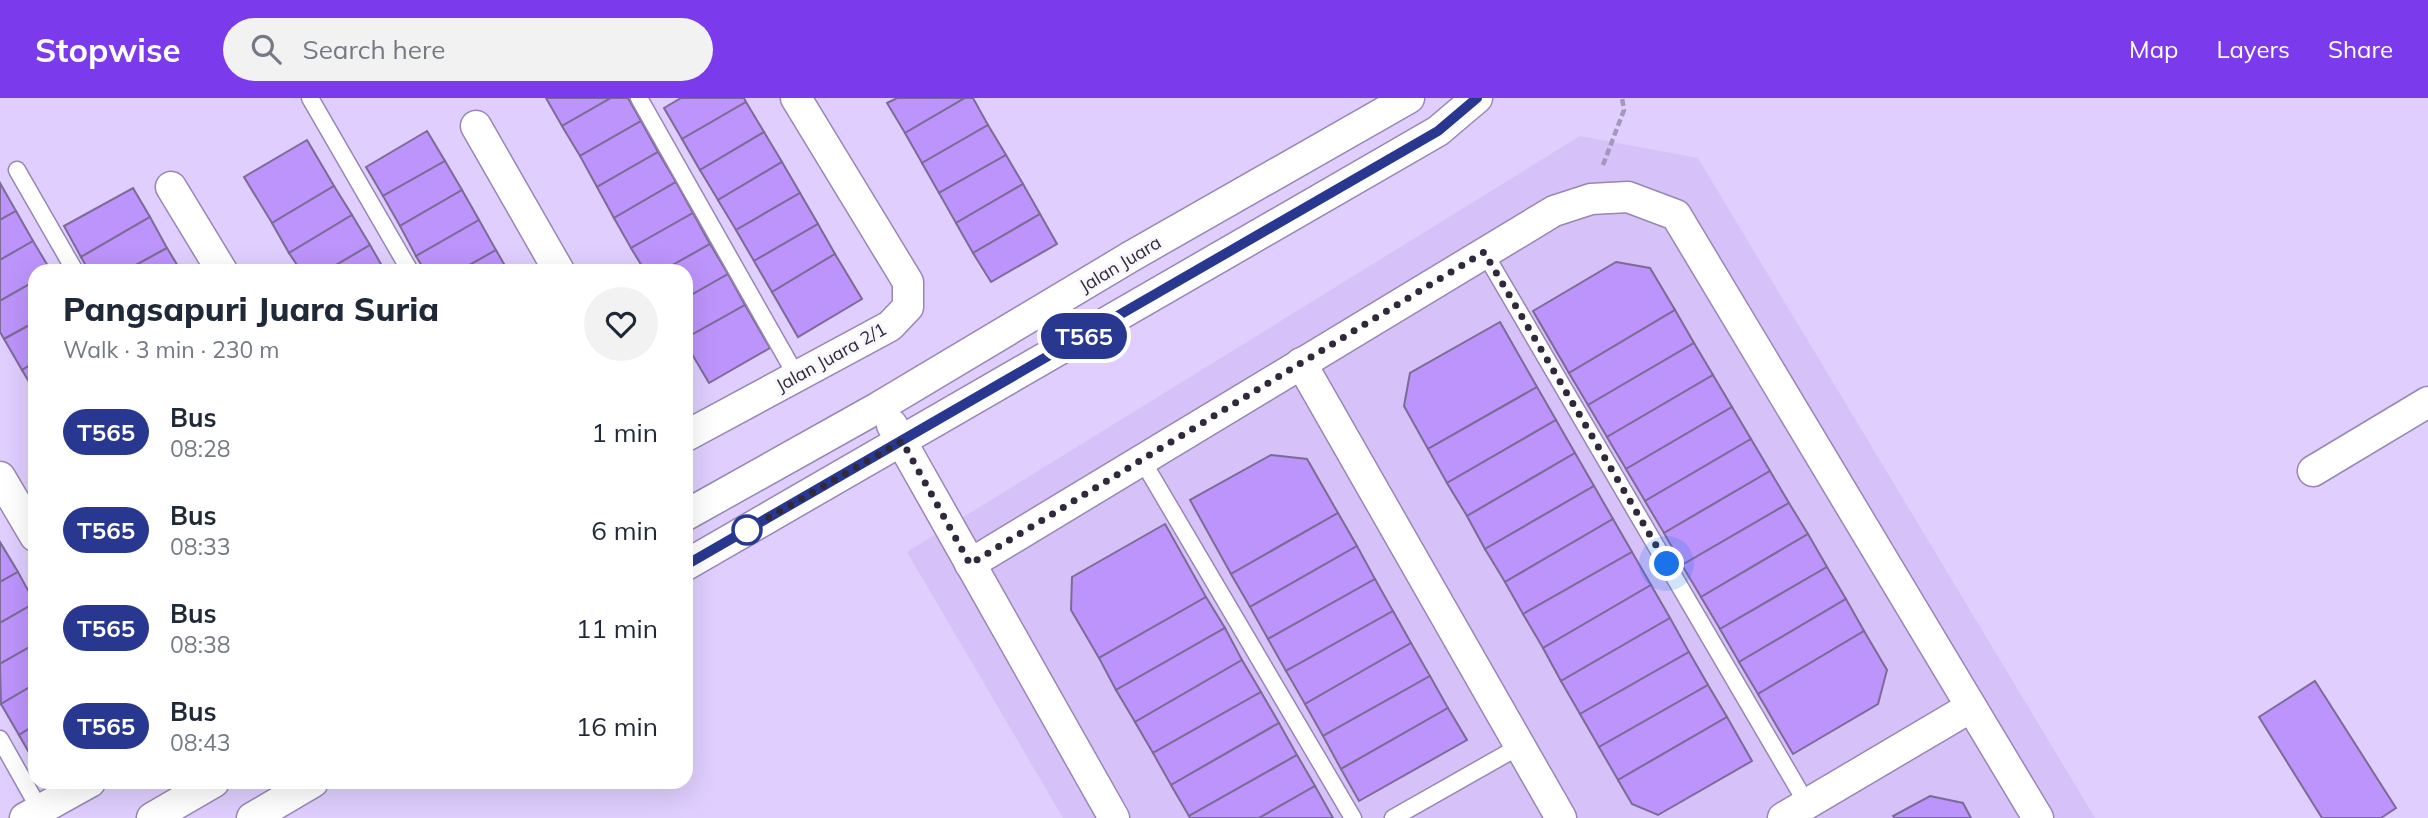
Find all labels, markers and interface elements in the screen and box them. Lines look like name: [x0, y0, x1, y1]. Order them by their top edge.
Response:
search box: [223, 18, 713, 81]
text: Stopwise: [35, 29, 181, 70]
icon: search: [247, 30, 285, 68]
text: Search here: [303, 33, 445, 66]
text: Map: [2129, 34, 2178, 64]
text: Layers: [2216, 34, 2290, 64]
text: Share: [2328, 34, 2393, 64]
street label: Jalan Juara: [1075, 231, 1165, 297]
button: heart: [584, 287, 658, 361]
text: Pangsapuri Juara Suria: [63, 288, 439, 329]
line badge: T565: [1035, 313, 1133, 359]
street label: Jalan Juara 2/1: [772, 317, 890, 397]
text: T565: [1055, 321, 1113, 351]
text: Walk · 3 min · 230 m: [63, 335, 280, 364]
text: Bus: [170, 401, 217, 434]
text: 1 min: [591, 416, 658, 449]
text: T565: [77, 417, 135, 447]
text: 08:28: [170, 434, 231, 463]
text: Bus: [170, 499, 217, 532]
text: 6 min: [591, 514, 658, 547]
text: T565: [77, 515, 135, 545]
unlabelled marker: [732, 515, 762, 545]
text: 08:33: [170, 532, 231, 561]
your location: [1649, 546, 1684, 581]
text: Bus: [170, 597, 217, 630]
text: 11 min: [576, 612, 658, 645]
text: T565: [77, 613, 135, 643]
text: 08:38: [170, 630, 231, 659]
text: Bus: [170, 695, 217, 728]
text: 16 min: [576, 710, 658, 743]
text: T565: [77, 711, 135, 741]
text: 08:43: [170, 728, 231, 757]

